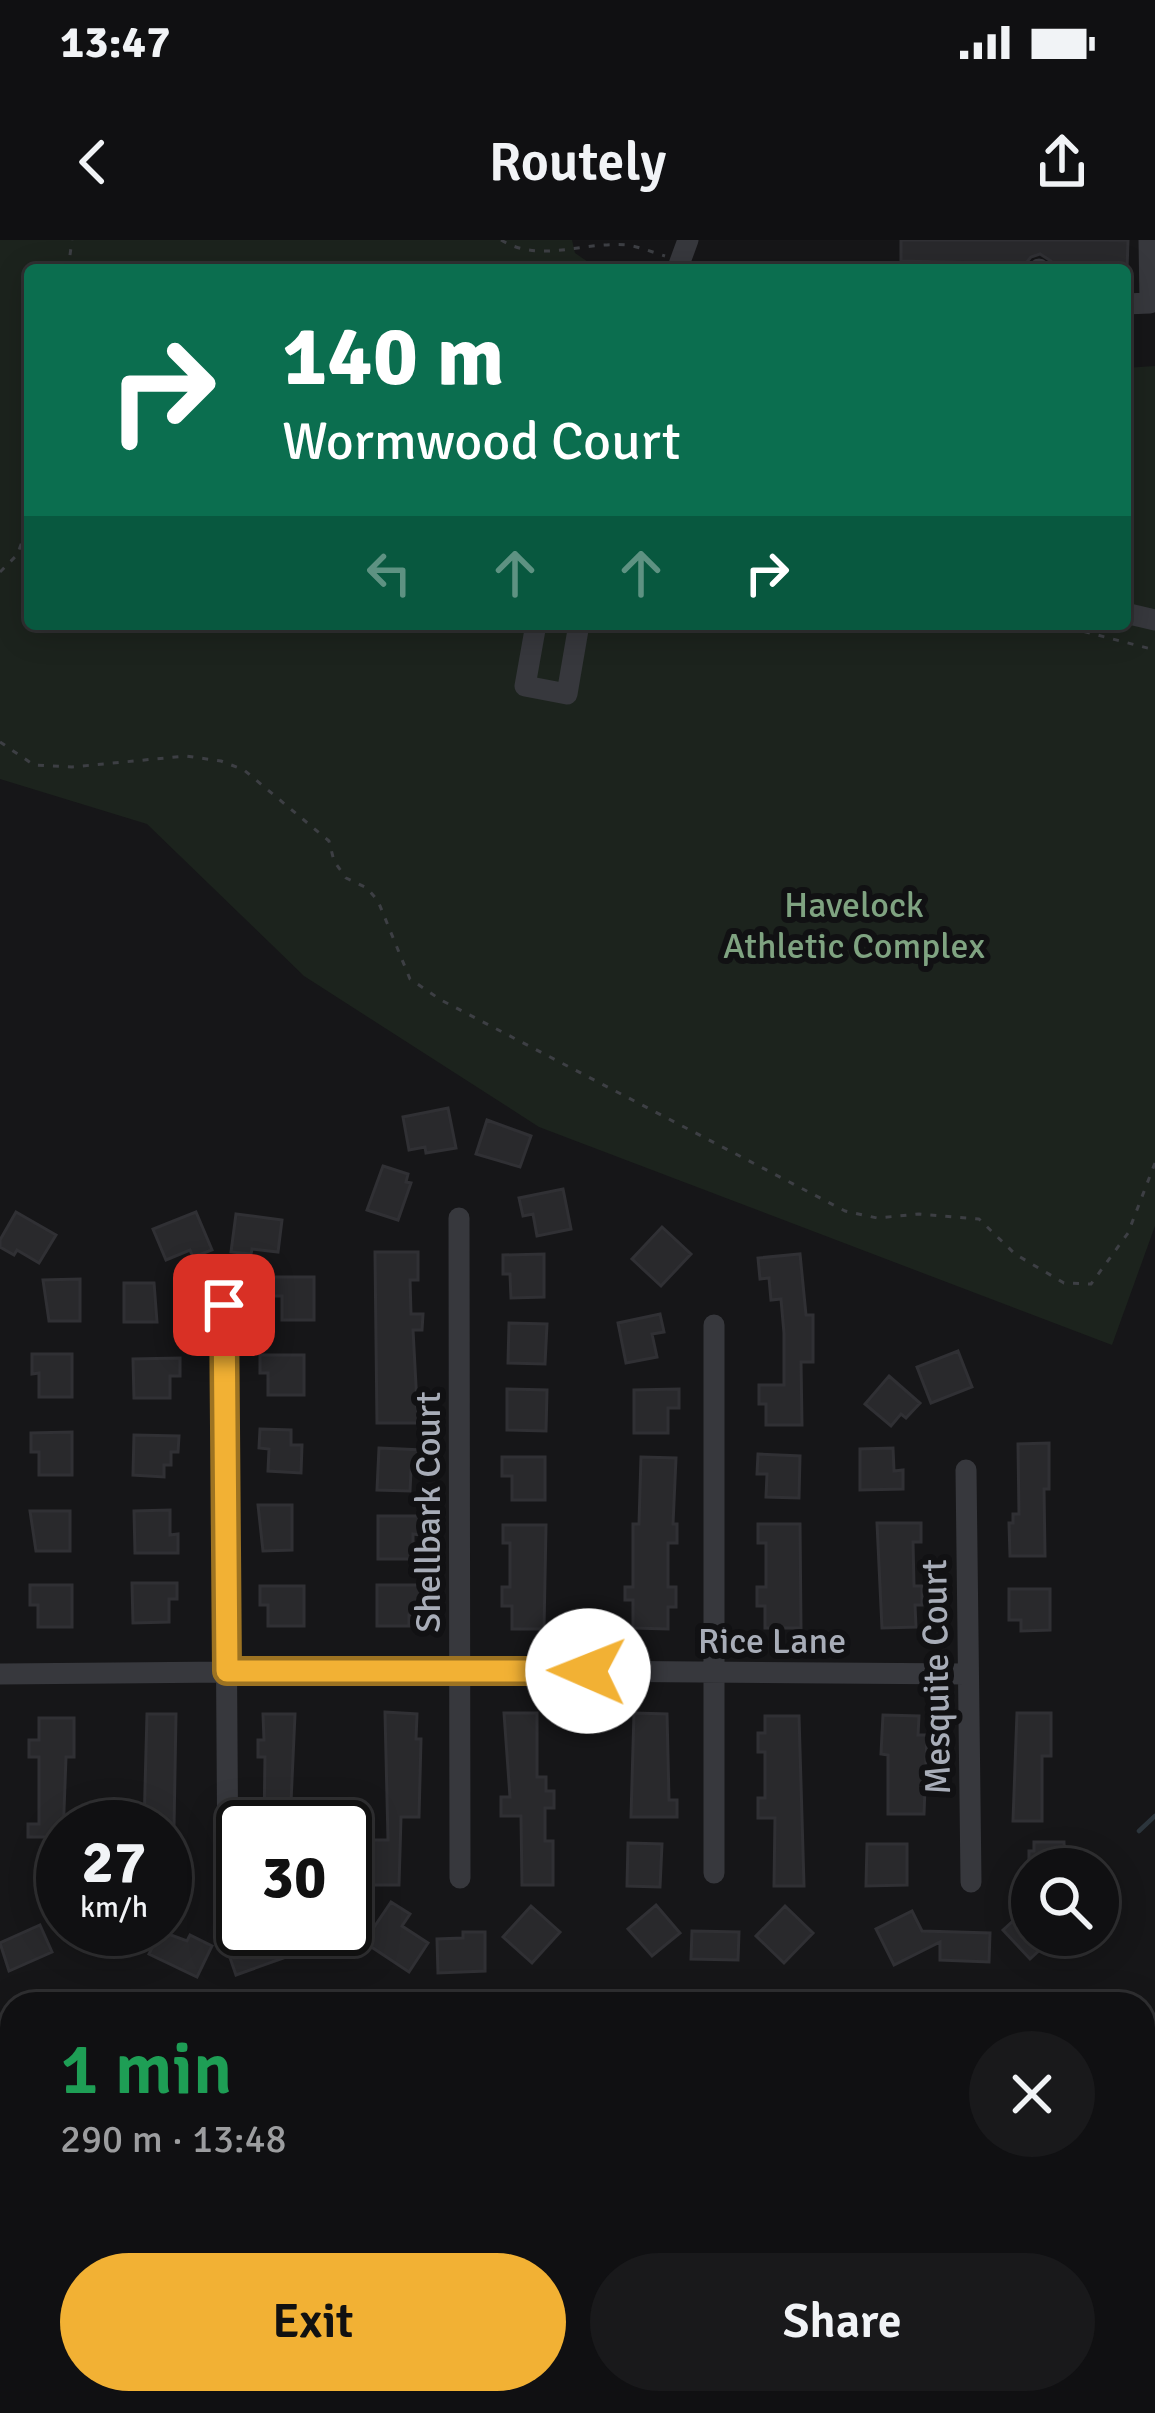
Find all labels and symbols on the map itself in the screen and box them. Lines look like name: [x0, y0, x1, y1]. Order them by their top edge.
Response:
park label: Havelock Athletic Complex: [723, 883, 985, 969]
pin: [173, 1254, 275, 1356]
street label: Shellbark Court: [406, 1391, 451, 1633]
street label: Mesquite Court: [912, 1559, 961, 1795]
position arrow: [525, 1608, 651, 1734]
street label: Rice Lane: [698, 1619, 846, 1664]
speed limit sign: 30: [216, 1800, 372, 1956]

